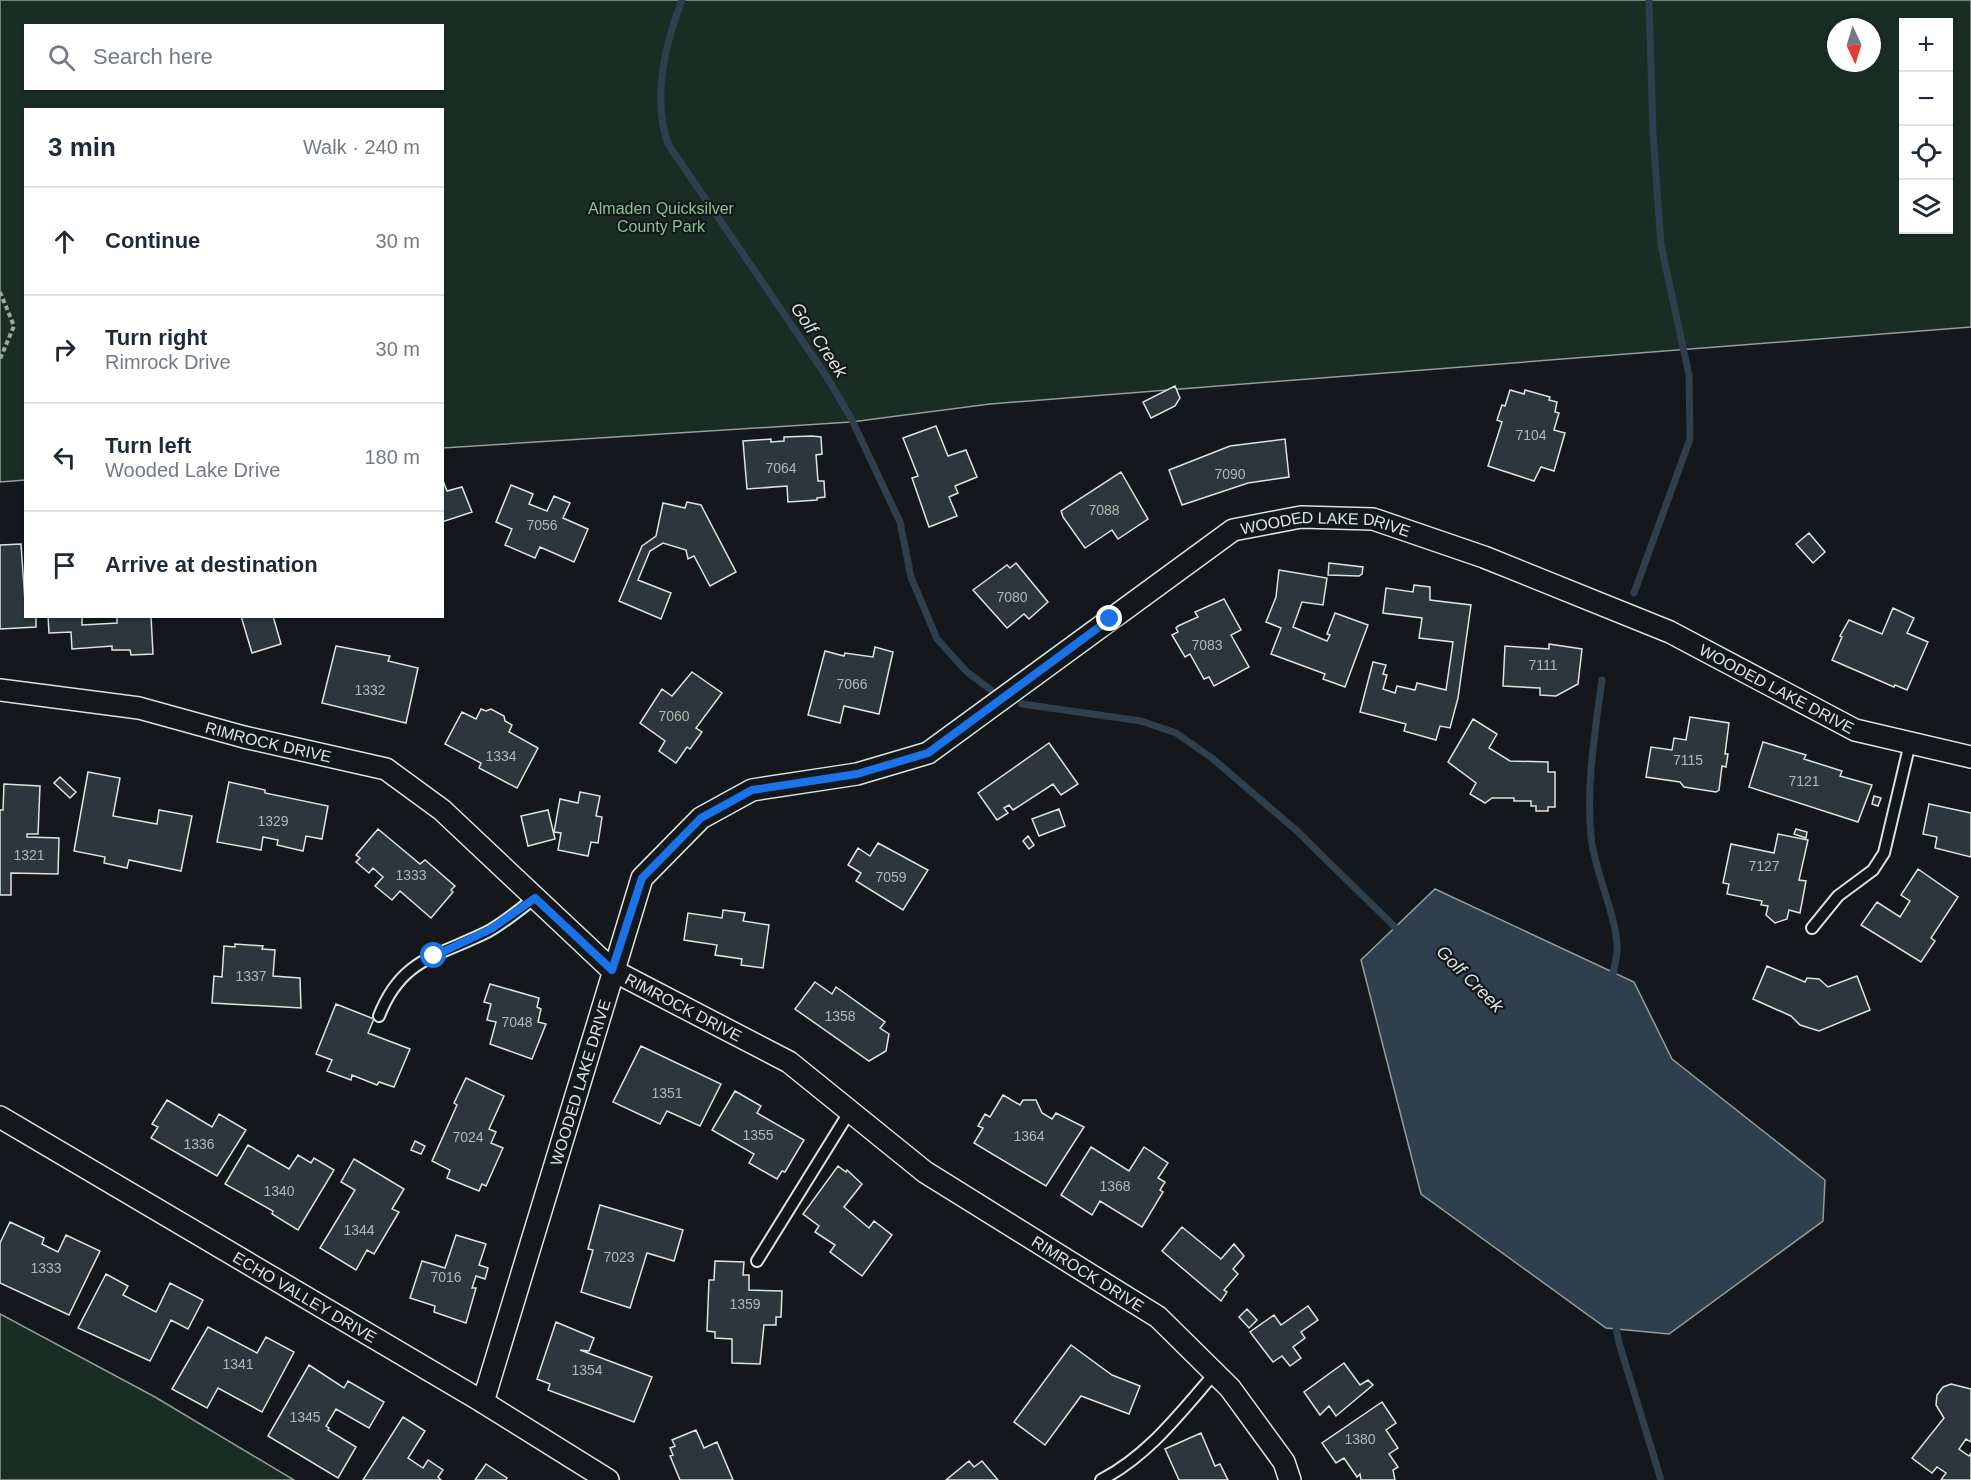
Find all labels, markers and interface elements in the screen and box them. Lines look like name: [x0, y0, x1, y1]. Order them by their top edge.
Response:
north arrow: [1827, 18, 1881, 72]
map controls: [1899, 18, 1953, 234]
button: +: [1899, 18, 1953, 72]
search box: [24, 24, 444, 90]
icon: search: [45, 41, 78, 74]
text: Search here: [93, 44, 213, 69]
button: −: [1899, 72, 1953, 126]
button: locate: [1899, 126, 1953, 180]
text: 3 min: [48, 132, 116, 162]
text: Walk · 240 m: [303, 136, 420, 158]
button: layers: [1899, 180, 1953, 234]
park label: Almaden Quicksilver County Park: [588, 200, 735, 235]
icon: ahead: [48, 225, 81, 258]
text: Continue: [105, 228, 200, 253]
text: 30 m: [376, 230, 420, 252]
water label: Golf Creek: [787, 299, 852, 382]
text: Turn right: [105, 325, 207, 350]
icon: right: [48, 333, 81, 366]
text: 30 m: [376, 338, 420, 360]
text: Rimrock Drive: [105, 351, 231, 373]
house number: 7104: [1515, 427, 1547, 443]
text: Turn left: [105, 433, 191, 458]
icon: left: [48, 441, 81, 474]
text: 180 m: [364, 446, 420, 468]
text: Wooded Lake Drive: [105, 459, 280, 481]
house number: 7064: [765, 460, 797, 476]
house number: 7090: [1214, 466, 1246, 482]
house number: 7088: [1088, 502, 1120, 518]
street label: WOODED LAKE DRIVE: [1239, 509, 1413, 540]
house number: 7056: [526, 517, 558, 533]
icon: arrive: [48, 549, 81, 582]
text: Arrive at destination: [105, 552, 318, 577]
house number: 7080: [996, 589, 1028, 605]
route end: [1096, 605, 1122, 631]
house number: 7083: [1191, 637, 1223, 653]
street label: WOODED LAKE DRIVE: [1696, 641, 1857, 737]
house number: 7111: [1528, 657, 1558, 673]
house number: 7066: [836, 676, 868, 692]
house number: 1332: [354, 682, 386, 698]
house number: 7060: [658, 708, 690, 724]
street label: RIMROCK DRIVE: [203, 719, 333, 765]
house number: 1334: [485, 748, 517, 764]
house number: 7115: [1673, 752, 1703, 768]
house number: 7121: [1788, 773, 1820, 789]
house number: 1329: [257, 813, 289, 829]
house number: 1321: [13, 847, 45, 863]
house number: 7127: [1748, 858, 1780, 874]
house number: 1333: [395, 867, 427, 883]
house number: 7059: [875, 869, 907, 885]
route start: [420, 942, 446, 968]
water label: Golf Creek: [1433, 942, 1508, 1017]
house number: 1337: [235, 968, 267, 984]
street label: RIMROCK DRIVE: [622, 970, 744, 1045]
street label: WOODED LAKE DRIVE: [547, 998, 614, 1168]
house number: 1358: [824, 1008, 856, 1024]
house number: 7048: [501, 1014, 533, 1030]
house number: 1351: [651, 1085, 683, 1101]
house number: 1355: [742, 1127, 774, 1143]
house number: 1364: [1013, 1128, 1045, 1144]
house number: 7024: [452, 1129, 484, 1145]
house number: 1336: [183, 1136, 215, 1152]
house number: 1368: [1099, 1178, 1131, 1194]
house number: 1340: [263, 1183, 295, 1199]
house number: 1344: [343, 1222, 375, 1238]
street label: RIMROCK DRIVE: [1029, 1233, 1147, 1315]
street label: ECHO VALLEY DRIVE: [230, 1249, 379, 1346]
house number: 7023: [603, 1249, 635, 1265]
house number: 1333: [30, 1260, 62, 1276]
house number: 7016: [430, 1269, 462, 1285]
house number: 1359: [729, 1296, 761, 1312]
house number: 1341: [222, 1356, 254, 1372]
house number: 1354: [571, 1362, 603, 1378]
house number: 1345: [289, 1409, 321, 1425]
house number: 1380: [1344, 1431, 1376, 1447]

